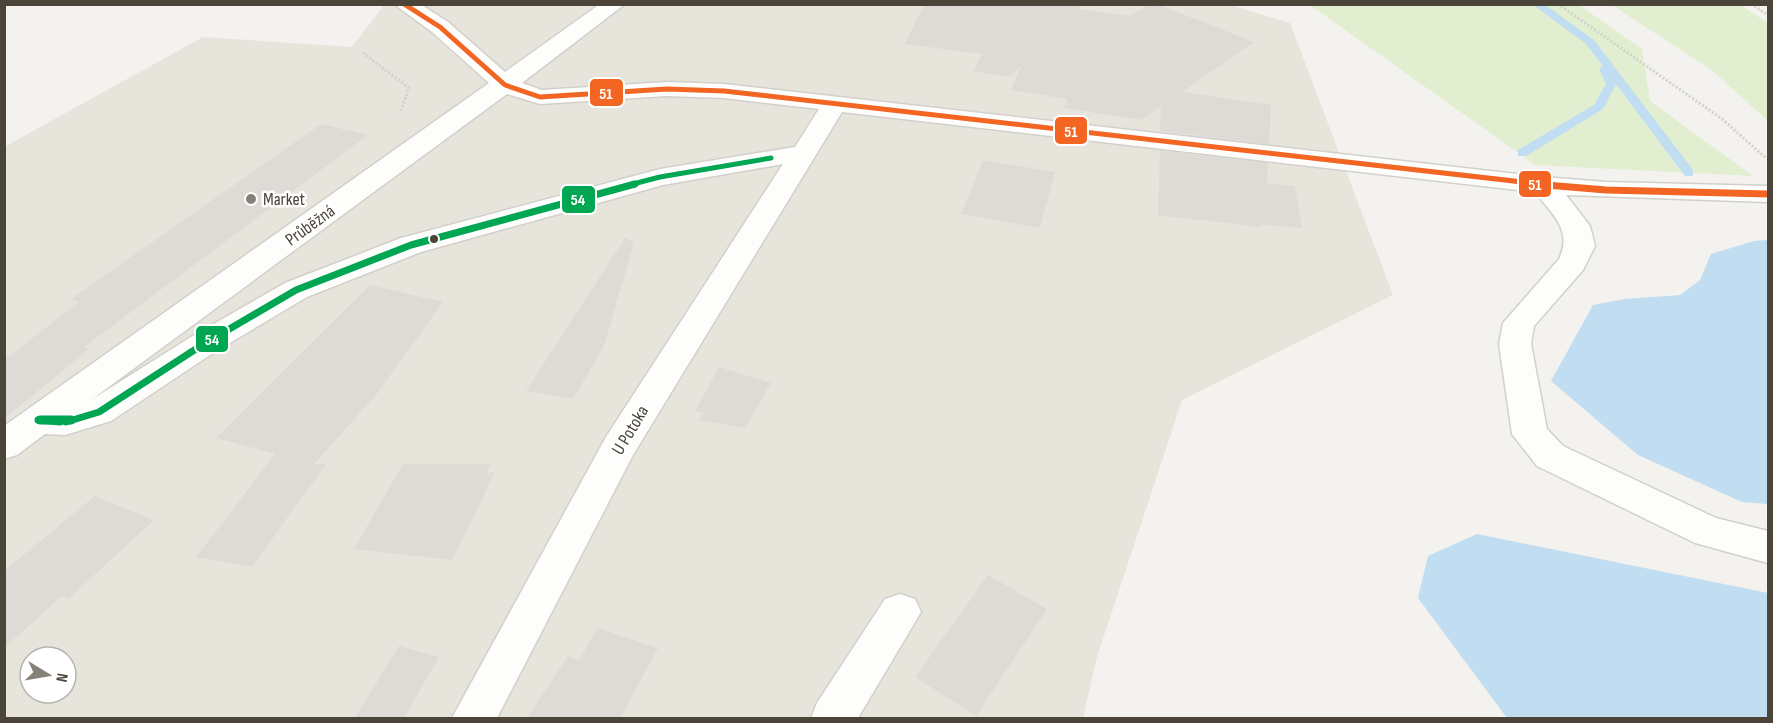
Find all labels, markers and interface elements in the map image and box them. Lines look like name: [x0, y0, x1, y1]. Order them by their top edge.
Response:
line badge: 51: [589, 78, 624, 107]
text: 51: [599, 85, 613, 104]
line badge: 51: [1054, 116, 1088, 145]
text: 51: [1064, 123, 1078, 142]
line badge: 51: [1518, 170, 1552, 198]
text: 51: [1528, 176, 1542, 195]
line badge: 54: [561, 185, 596, 214]
place label: Market: [263, 189, 306, 210]
text: 54: [571, 191, 586, 210]
marker: Market: [244, 192, 258, 206]
street label: Průběžná: [281, 200, 339, 250]
unlabelled marker: [428, 233, 440, 245]
line badge: 54: [195, 325, 229, 353]
text: 54: [205, 331, 220, 350]
street label: U Potoka: [608, 402, 653, 459]
north arrow: [18, 645, 78, 705]
text: N: [51, 672, 71, 684]

